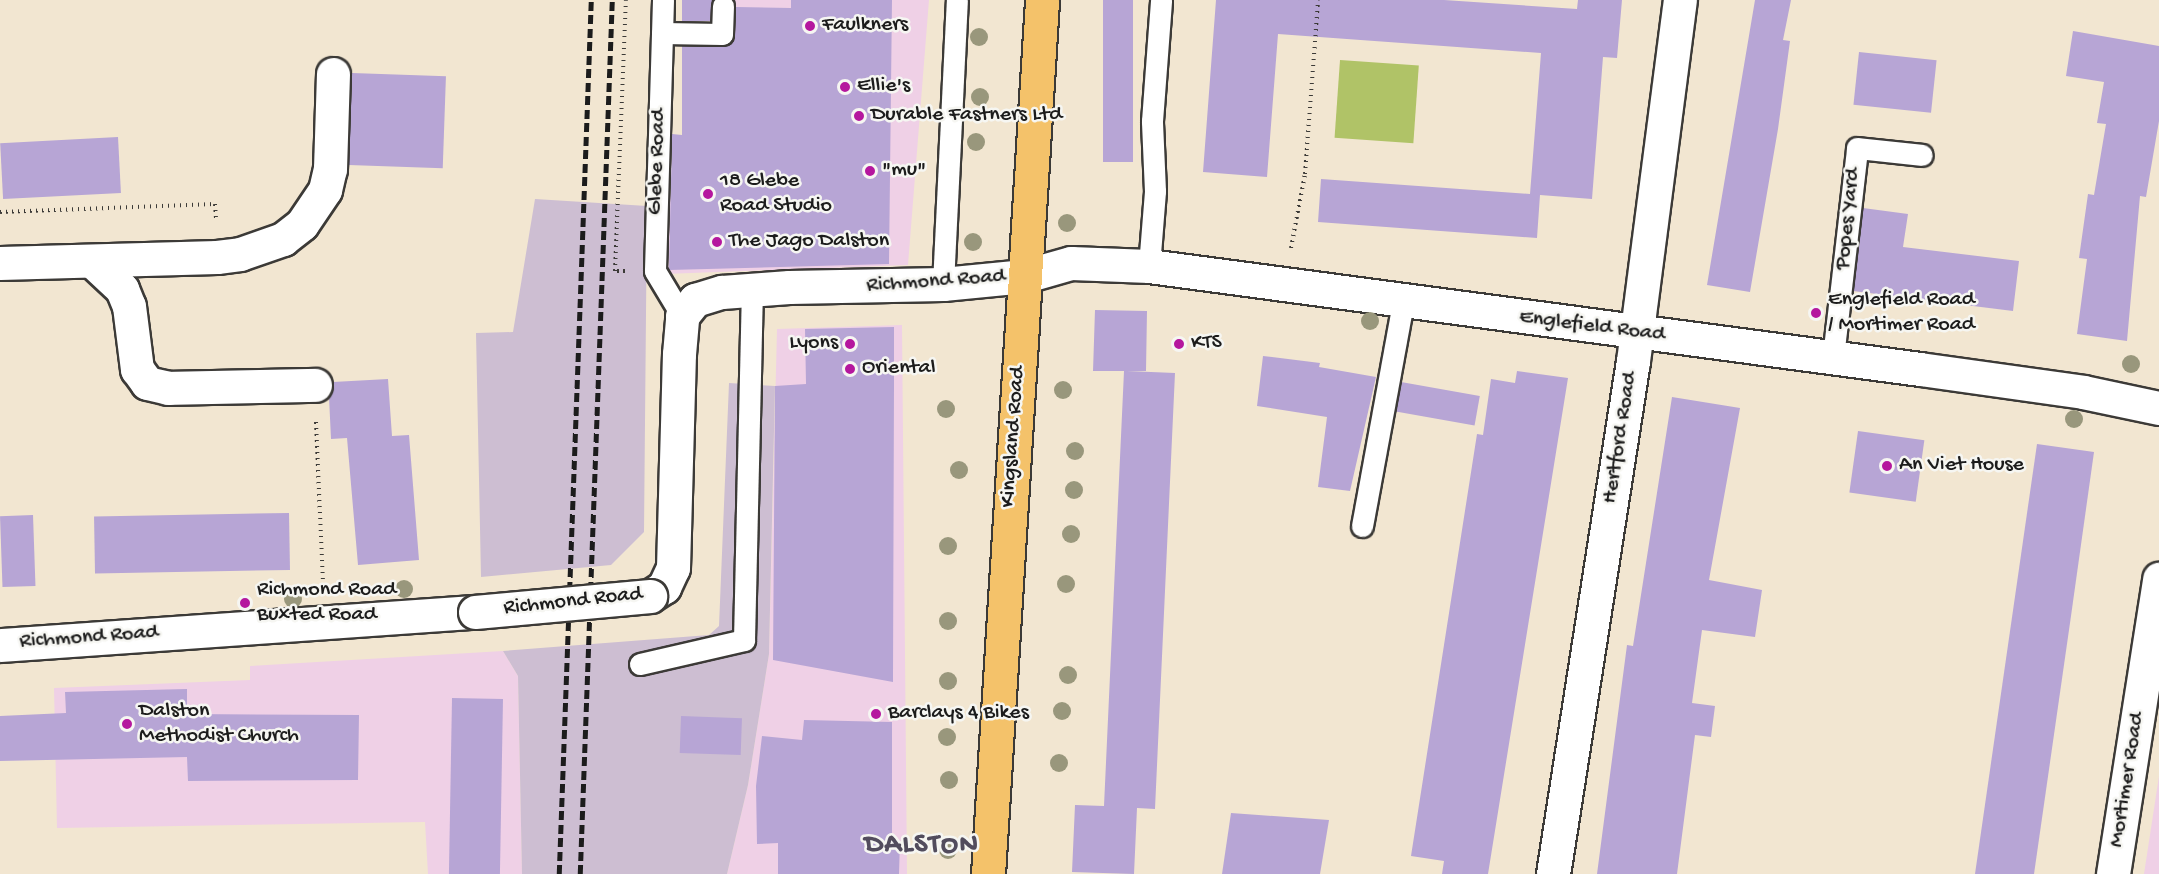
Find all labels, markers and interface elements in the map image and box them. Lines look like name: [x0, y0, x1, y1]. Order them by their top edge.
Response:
place label: Faulkners: [822, 13, 908, 39]
marker: Faulkners: [803, 19, 817, 33]
place label: Ellie's: [857, 74, 910, 100]
marker: Ellie's: [838, 80, 852, 94]
place label: Durable Fastners Ltd: [871, 103, 1062, 129]
street label: Glebe Road: [643, 108, 673, 216]
marker: Durable Fastners Ltd: [852, 109, 866, 123]
place label: "mu": [882, 158, 926, 184]
marker: "mu": [863, 164, 877, 178]
street label: Popes Yard: [1831, 167, 1867, 271]
place label: 18 Glebe Road Studio: [720, 168, 832, 220]
marker: 18 Glebe Road Studio: [701, 187, 715, 201]
place label: The Jago Dalston: [729, 229, 889, 255]
marker: The Jago Dalston: [710, 235, 724, 249]
street label: Richmond Road: [866, 264, 1006, 300]
place label: Englefield Road / Mortimer Road: [1828, 287, 1975, 338]
street label: Englefield Road: [1518, 305, 1666, 349]
marker: Englefield Road / Mortimer Road: [1809, 306, 1823, 320]
place label: Lyons: [789, 331, 838, 357]
place label: KTS: [1191, 331, 1222, 357]
marker: Lyons: [843, 337, 857, 351]
marker: KTS: [1172, 337, 1186, 351]
place label: Oriental: [862, 356, 936, 382]
marker: Oriental: [843, 362, 857, 376]
street label: Kingsland Road: [996, 365, 1032, 509]
street label: Hertford Road: [1598, 370, 1644, 506]
place label: An Viet House: [1899, 453, 2024, 479]
marker: An Viet House: [1880, 459, 1894, 473]
place label: Richmond Road Buxted Road: [257, 577, 396, 628]
street label: Richmond Road: [502, 582, 644, 622]
marker: Richmond Road Buxted Road: [238, 596, 252, 610]
street label: Richmond Road: [19, 620, 159, 656]
place label: Dalston Methodist Church: [139, 698, 299, 750]
place label: Barclays 4 Bikes: [888, 701, 1029, 727]
marker: Barclays 4 Bikes: [869, 707, 883, 721]
street label: Mortimer Road: [2104, 711, 2152, 849]
marker: Dalston Methodist Church: [120, 717, 134, 731]
district label: DALSTON: [865, 829, 979, 863]

